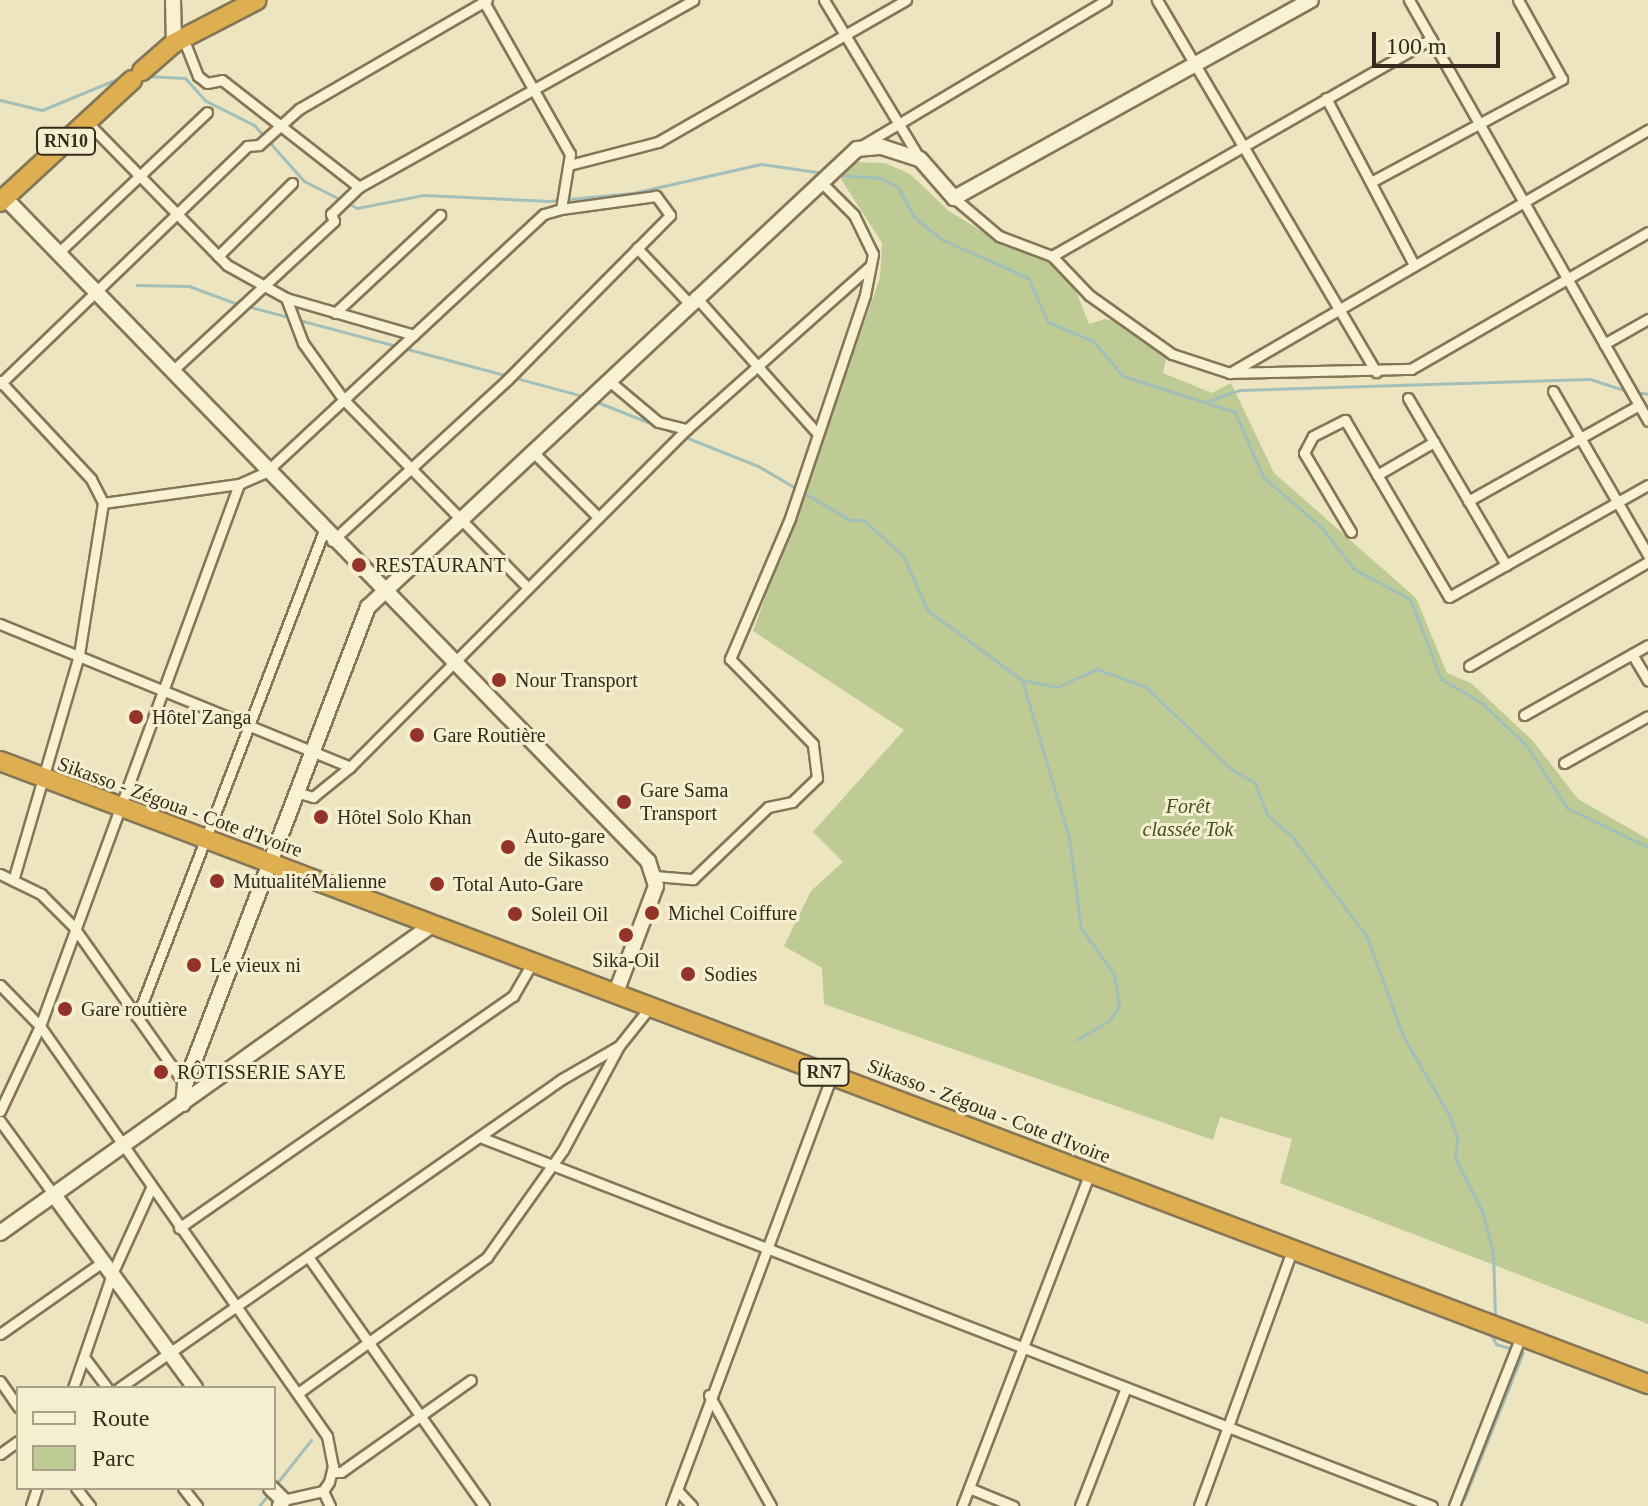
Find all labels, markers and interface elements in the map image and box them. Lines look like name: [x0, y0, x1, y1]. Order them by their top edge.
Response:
scale bar: [1376, 16, 1504, 66]
text: 100 m: [1386, 33, 1447, 59]
road number: RN10: [36, 127, 96, 155]
place label: RESTAURANT: [375, 553, 506, 577]
marker: RESTAURANT: [350, 556, 368, 574]
place label: Nour Transport: [515, 668, 638, 692]
marker: Nour Transport: [490, 671, 508, 689]
place label: Hôtel Zanga: [152, 705, 251, 729]
marker: Hôtel Zanga: [127, 708, 145, 726]
place label: Gare Routière: [433, 723, 546, 747]
marker: Gare Routière: [408, 726, 426, 744]
street label: Sikasso - Zégoua - Cote d'Ivoire: [54, 752, 306, 862]
place label: Gare Sama Transport: [640, 778, 728, 825]
marker: Gare Sama Transport: [615, 793, 633, 811]
park label: Forêt classée Tok: [1143, 794, 1233, 841]
place label: Hôtel Solo Khan: [337, 805, 471, 829]
marker: Hôtel Solo Khan: [312, 808, 330, 826]
place label: Auto-gare de Sikasso: [524, 824, 609, 871]
marker: Auto-gare de Sikasso: [499, 838, 517, 856]
place label: MutualitéMalienne: [233, 869, 386, 893]
marker: MutualitéMalienne: [208, 872, 226, 890]
place label: Total Auto-Gare: [453, 872, 584, 896]
marker: Total Auto-Gare: [428, 875, 446, 893]
place label: Michel Coiffure: [668, 901, 797, 925]
place label: Soleil Oil: [531, 902, 608, 926]
marker: Michel Coiffure: [643, 904, 661, 922]
marker: Soleil Oil: [506, 905, 524, 923]
marker: Sika-Oil: [617, 926, 635, 944]
place label: Sika-Oil: [592, 948, 660, 972]
place label: Le vieux ni: [210, 953, 301, 977]
marker: Le vieux ni: [185, 956, 203, 974]
place label: Sodies: [704, 962, 757, 986]
marker: Sodies: [679, 965, 697, 983]
place label: Gare routière: [81, 997, 187, 1021]
marker: Gare routière: [56, 1000, 74, 1018]
street label: Sikasso - Zégoua - Cote d'Ivoire: [864, 1053, 1114, 1169]
road number: RN7: [798, 1058, 850, 1086]
place label: RÔTISSERIE SAYE: [177, 1060, 346, 1084]
marker: RÔTISSERIE SAYE: [152, 1063, 170, 1081]
legend: [16, 1386, 276, 1490]
text: Route: [92, 1405, 149, 1431]
text: Parc: [92, 1445, 135, 1471]

